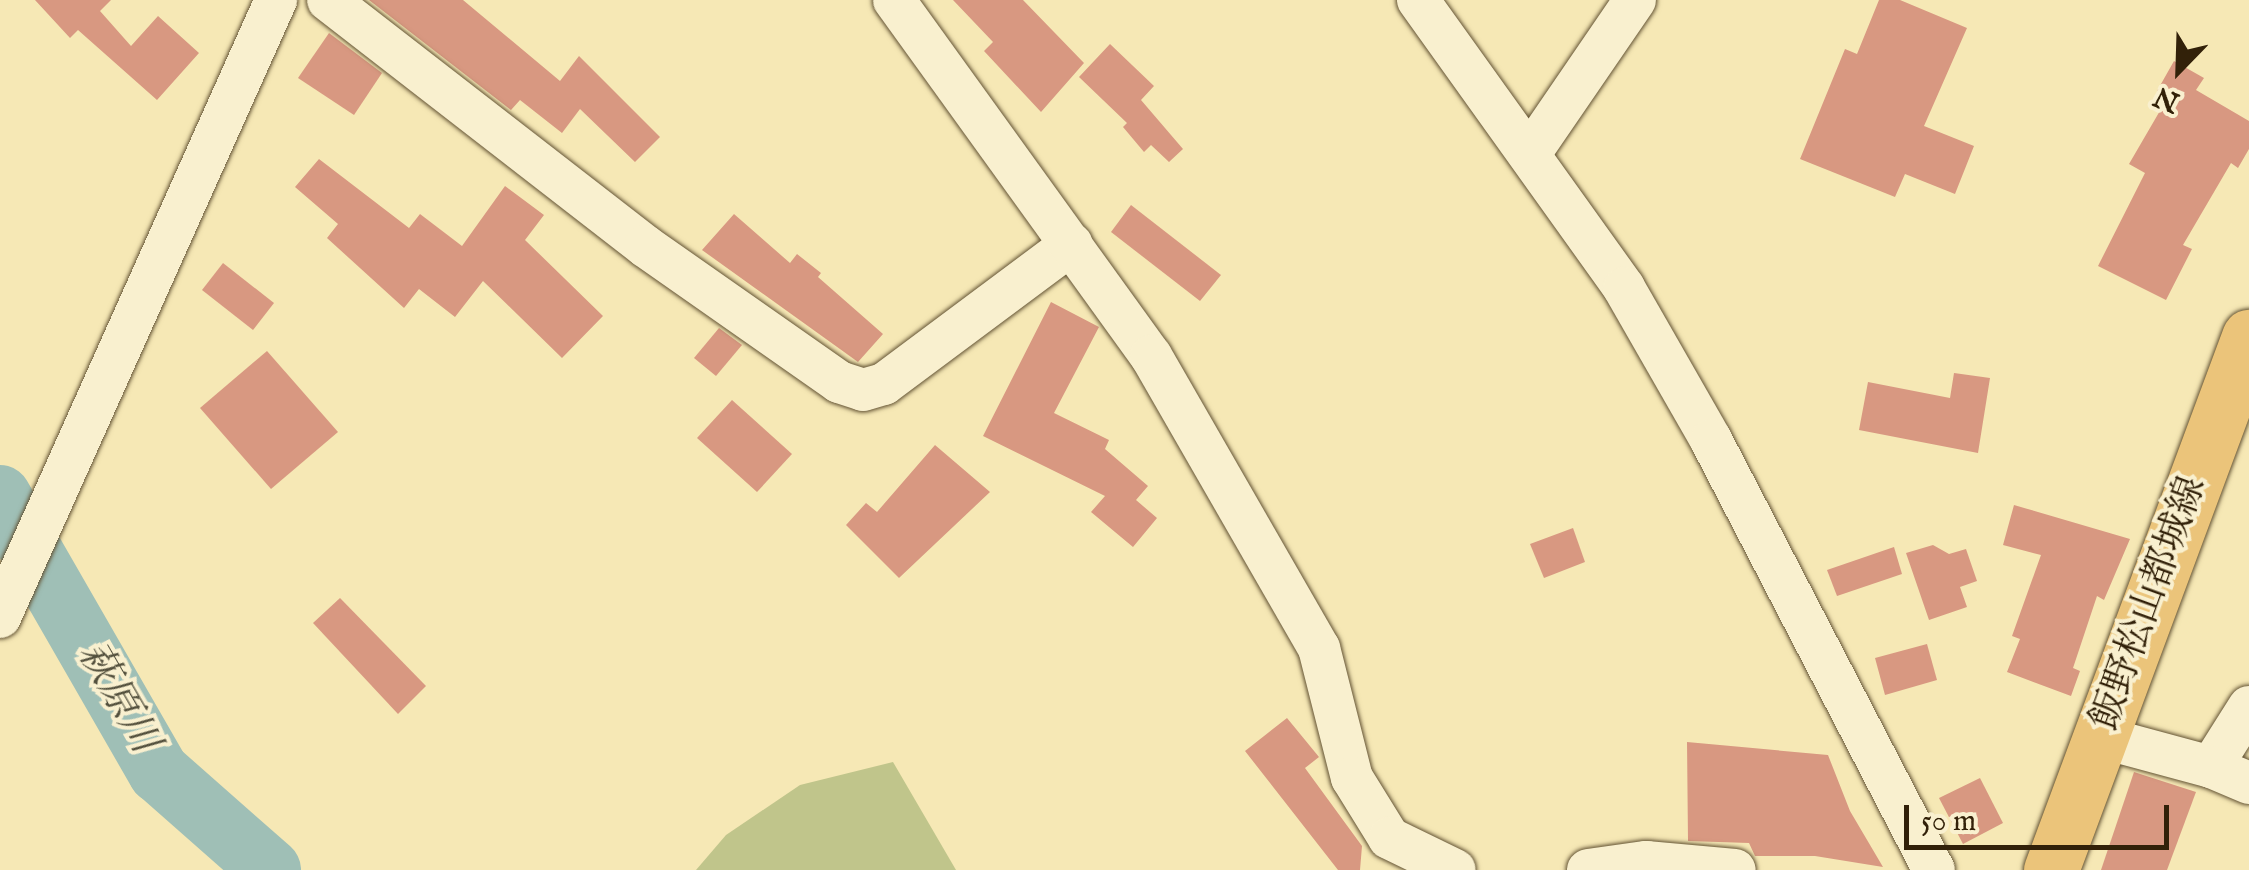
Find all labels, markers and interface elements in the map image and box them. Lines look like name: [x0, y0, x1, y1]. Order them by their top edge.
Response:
north arrow: [2129, 20, 2229, 120]
text: N: [2149, 77, 2185, 119]
street label: 飯野松山都城線: [2083, 471, 2217, 737]
water label: 萩原川: [66, 634, 168, 762]
scale bar: [1909, 785, 2174, 847]
text: 50 m: [1921, 803, 1976, 841]

